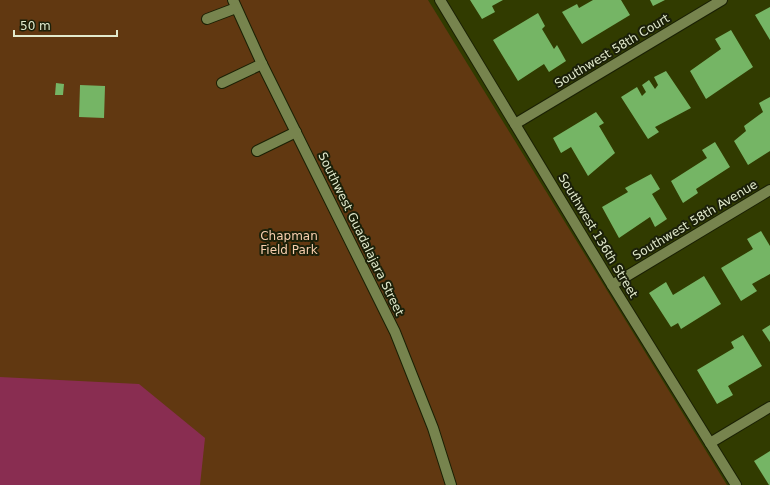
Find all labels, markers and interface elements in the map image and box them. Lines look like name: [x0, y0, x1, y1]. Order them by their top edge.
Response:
street label: Southwest 58th Court: [552, 11, 672, 91]
scale bar: [14, 12, 117, 38]
text: 50 m: [20, 19, 51, 33]
street label: Southwest Guadalajara Street: [315, 150, 407, 318]
street label: Southwest 136th Street: [555, 171, 641, 301]
street label: Southwest 58th Avenue: [630, 177, 760, 263]
park label: Chapman Field Park: [260, 229, 318, 257]

